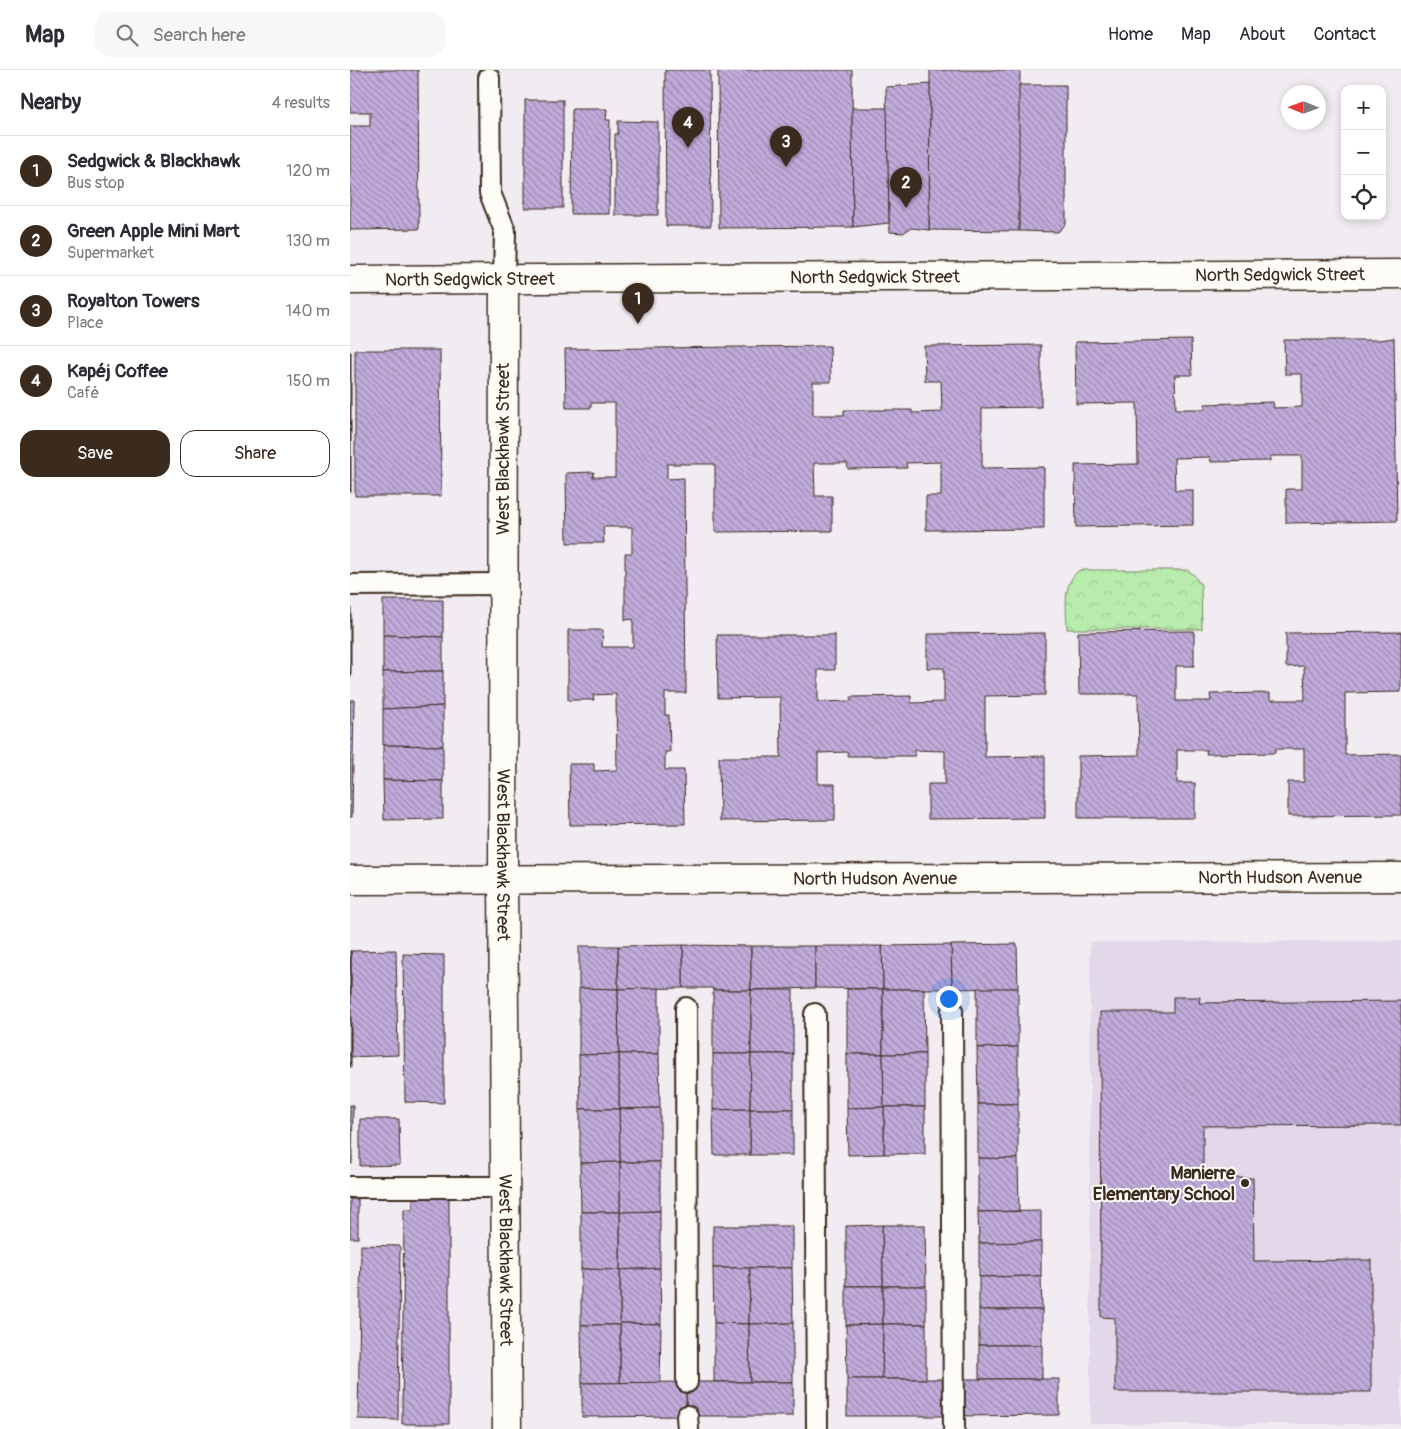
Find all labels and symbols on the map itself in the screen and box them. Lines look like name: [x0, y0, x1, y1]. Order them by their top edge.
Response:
north arrow: [1281, 85, 1326, 130]
pin: 4: [672, 107, 704, 148]
pin: 3: [770, 126, 802, 167]
pin: 2: [890, 167, 922, 208]
street label: North Sedgwick Street: [1195, 263, 1366, 287]
street label: North Sedgwick Street: [790, 265, 961, 289]
street label: North Sedgwick Street: [385, 267, 556, 291]
pin: 1: [622, 283, 654, 324]
street label: West Blackhawk Street: [492, 362, 515, 535]
street label: West Blackhawk Street: [491, 769, 515, 942]
street label: North Hudson Avenue: [1198, 866, 1362, 889]
street label: North Hudson Avenue: [793, 867, 957, 890]
your location: [936, 986, 962, 1012]
place label: Manierre Elementary School: [1093, 1162, 1236, 1206]
street label: West Blackhawk Street: [494, 1174, 518, 1347]
marker: Manierre Elementary School: [1239, 1177, 1251, 1189]

